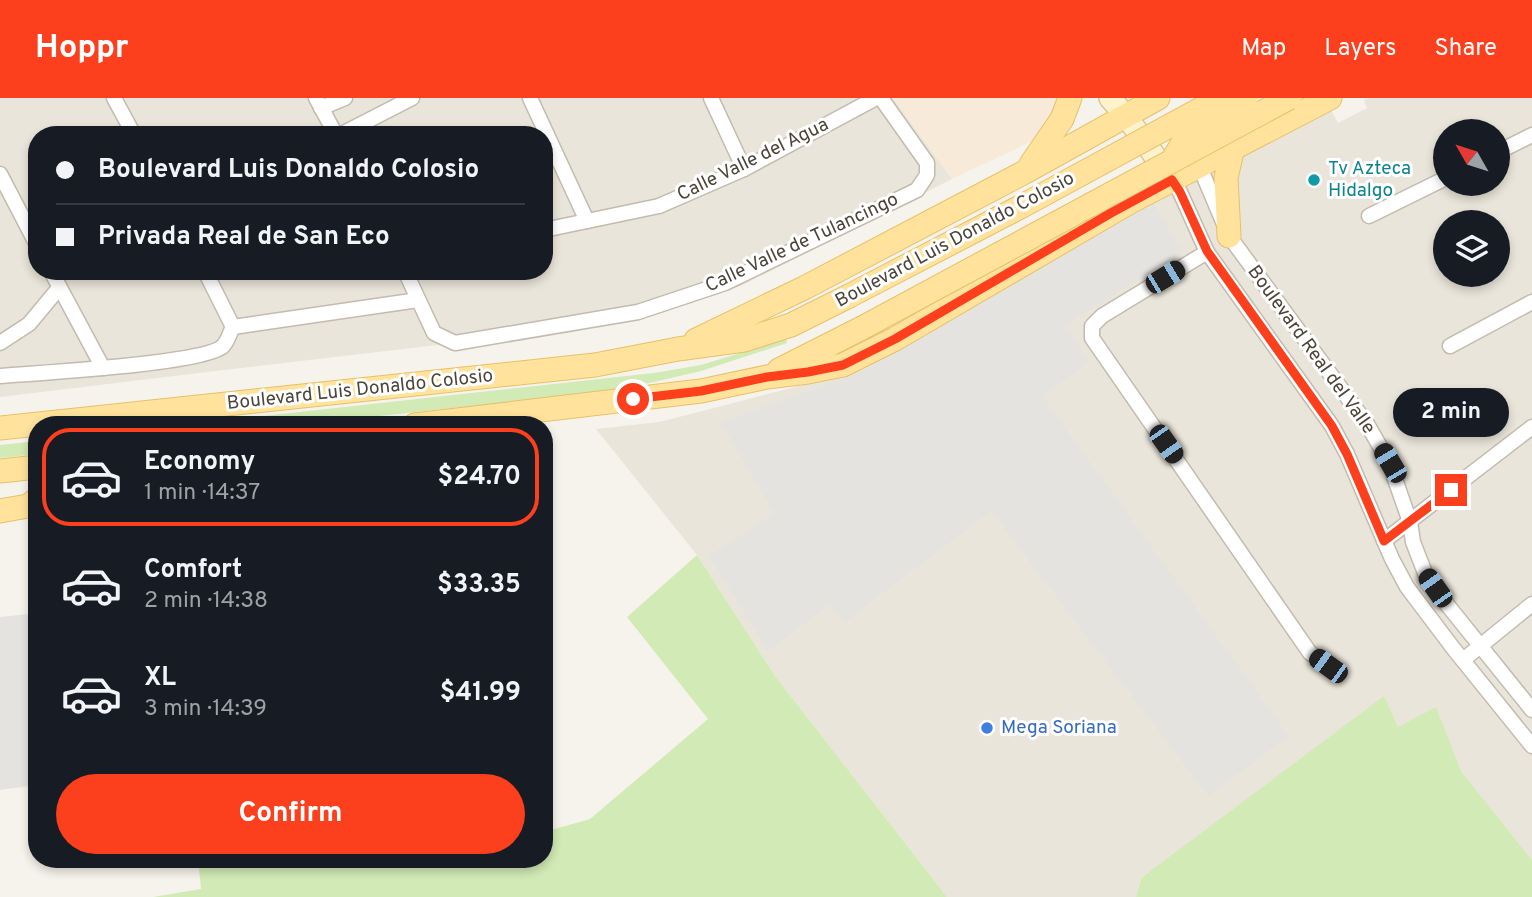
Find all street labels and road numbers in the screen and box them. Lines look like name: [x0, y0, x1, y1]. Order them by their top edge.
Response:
street label: Calle Valle del Agua: [673, 113, 833, 207]
street label: Boulevard Luis Donaldo Colosio: [831, 167, 1079, 313]
street label: Calle Valle de Tulancingo: [702, 188, 902, 298]
street label: Boulevard Real del Valle: [1242, 261, 1380, 439]
street label: Boulevard Luis Donaldo Colosio: [226, 364, 494, 416]

